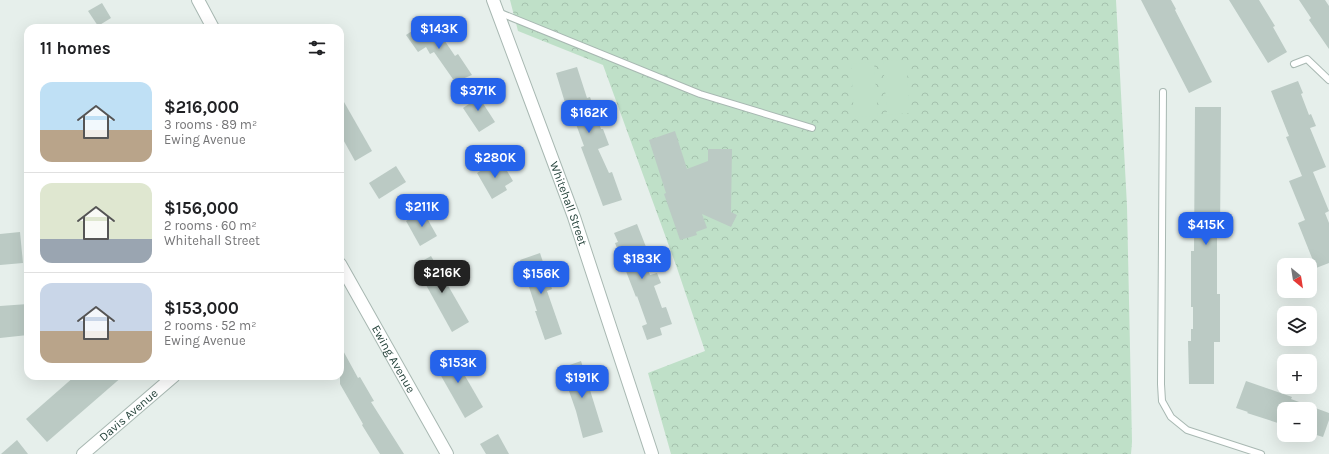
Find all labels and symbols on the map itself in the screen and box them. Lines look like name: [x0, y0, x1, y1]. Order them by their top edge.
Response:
pin: $143K: [411, 16, 467, 50]
pin: $371K: [450, 78, 506, 112]
pin: $162K: [561, 100, 617, 134]
pin: $280K: [467, 145, 523, 179]
street label: Whitehall Street: [547, 159, 590, 248]
pin: $211K: [394, 194, 450, 228]
pin: $415K: [1178, 212, 1234, 246]
pin: $183K: [614, 246, 670, 280]
north arrow: [1277, 258, 1317, 298]
pin: $216K: [414, 260, 470, 294]
pin: $156K: [513, 261, 569, 295]
street label: Ewing Avenue: [369, 323, 418, 395]
pin: $153K: [430, 350, 486, 384]
pin: $191K: [554, 365, 610, 399]
street label: Davis Avenue: [96, 386, 161, 444]

